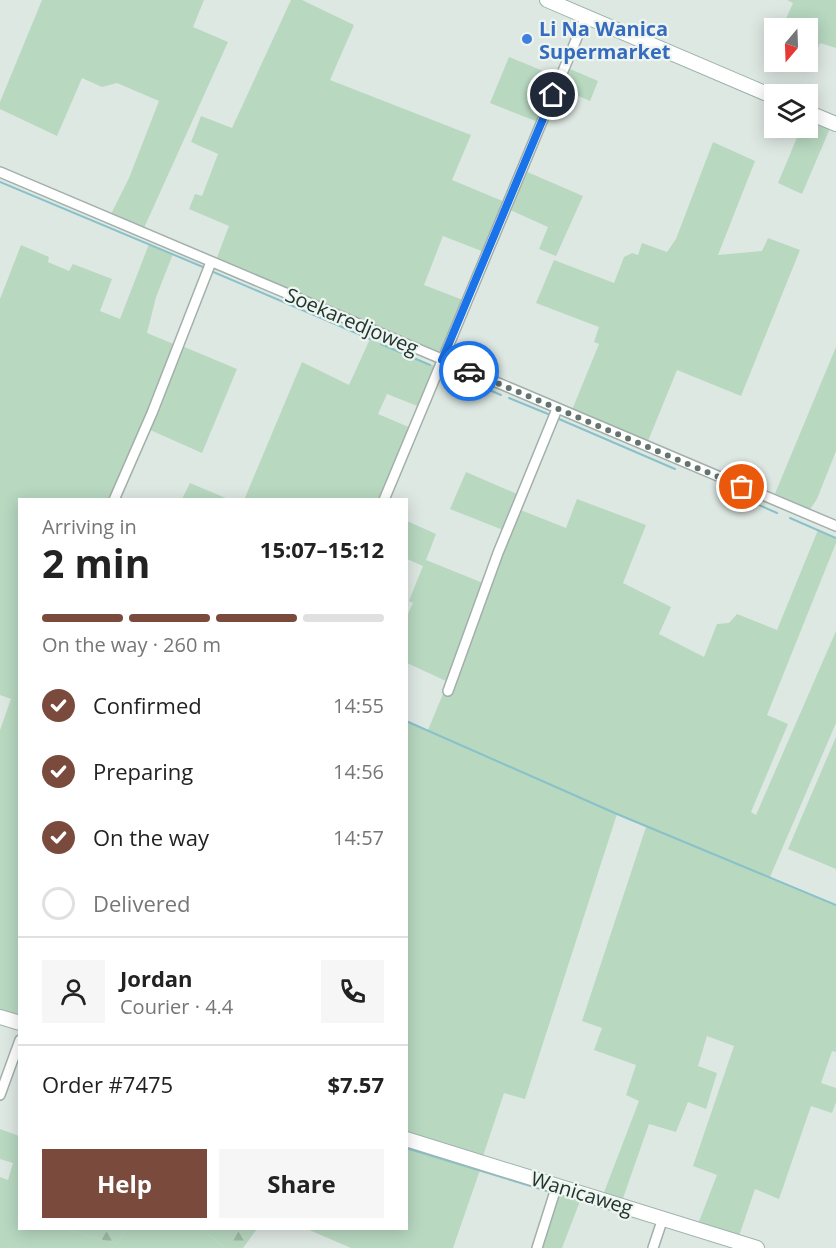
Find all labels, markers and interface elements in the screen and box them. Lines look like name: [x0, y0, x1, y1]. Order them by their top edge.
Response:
place label: Li Na Wanica Supermarket: [539, 15, 671, 65]
north arrow: [764, 18, 818, 72]
map controls: [764, 18, 818, 138]
marker: Li Na Wanica Supermarket: [520, 32, 534, 46]
pin: [527, 69, 578, 120]
icon: home: [536, 78, 569, 111]
button: layers: [764, 84, 818, 138]
street label: Soekaredjoweg: [281, 281, 423, 361]
courier: [439, 341, 499, 401]
icon: car: [453, 355, 486, 388]
pin: [716, 461, 767, 512]
icon: bag: [725, 470, 758, 503]
text: Arriving in: [42, 513, 137, 540]
text: 15:07–15:12: [260, 534, 384, 564]
text: 2 min: [42, 536, 150, 589]
text: On the way · 260 m: [42, 631, 221, 658]
icon: check: [42, 689, 75, 722]
text: Confirmed: [93, 690, 202, 720]
text: 14:55: [333, 692, 384, 719]
icon: check: [42, 755, 75, 788]
text: Preparing: [93, 756, 193, 786]
text: 14:56: [333, 758, 384, 785]
icon: check: [42, 821, 75, 854]
text: On the way: [93, 822, 209, 852]
text: 14:57: [333, 824, 384, 851]
text: Delivered: [93, 888, 191, 918]
button: person: [42, 960, 105, 1023]
button: phone: [321, 960, 384, 1023]
text: Jordan: [120, 963, 193, 993]
text: Courier · 4.4: [120, 993, 233, 1020]
text: Order #7475: [42, 1069, 173, 1099]
text: $7.57: [327, 1069, 384, 1099]
button: Help: [42, 1149, 207, 1218]
button: Share: [219, 1149, 384, 1218]
street label: Wanicaweg: [528, 1165, 636, 1221]

